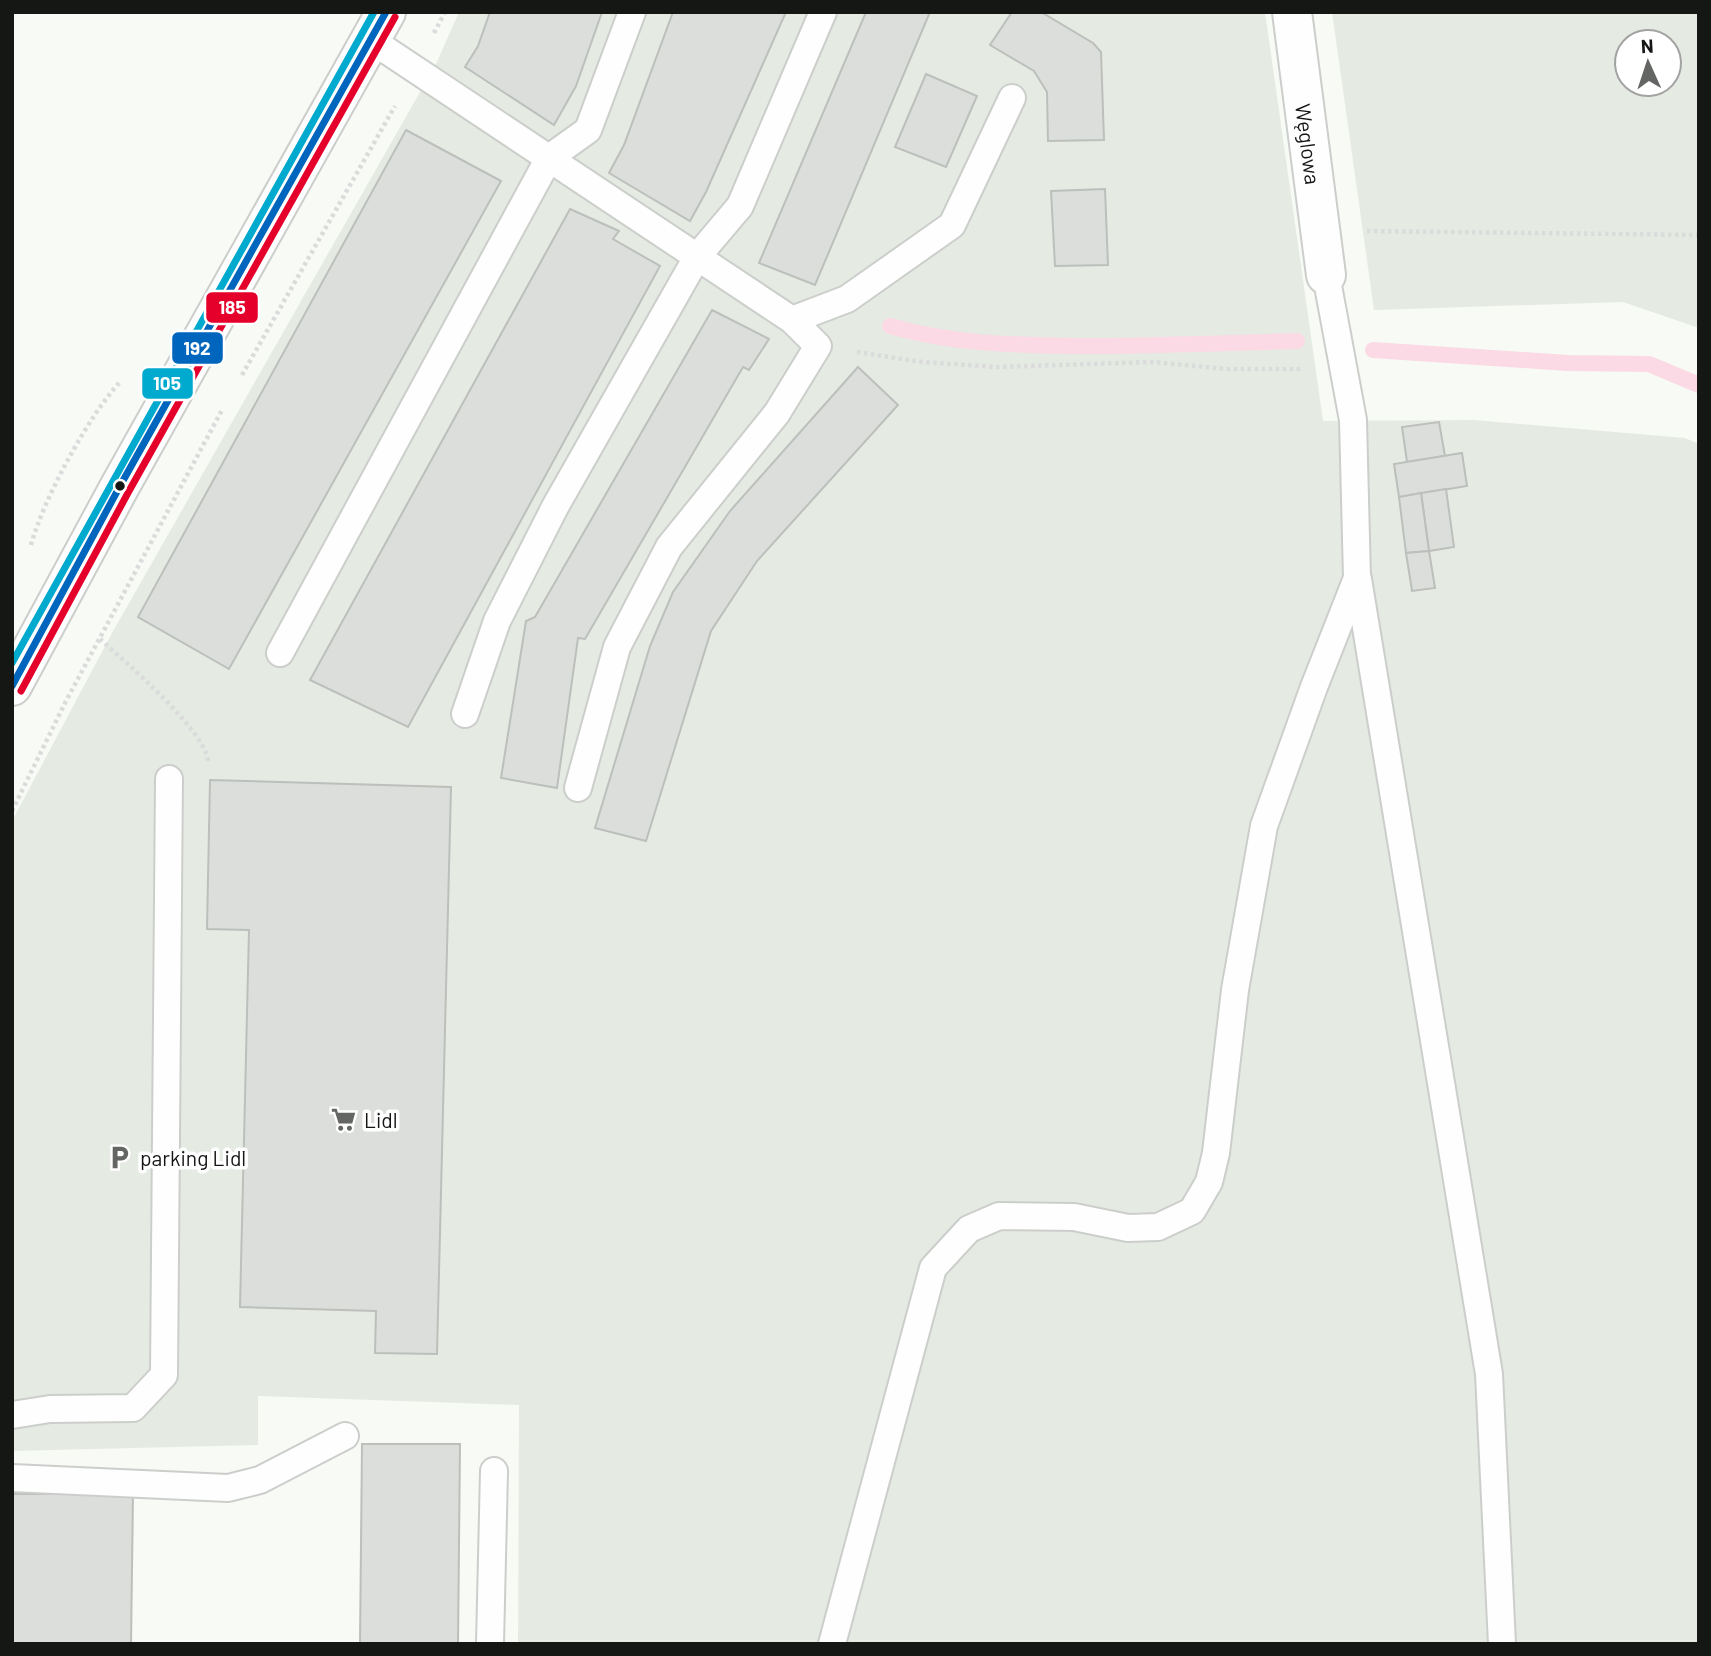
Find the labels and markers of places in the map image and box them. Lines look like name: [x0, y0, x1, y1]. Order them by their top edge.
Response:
unlabelled marker: [113, 479, 127, 493]
supermarket icon: Lidl: [330, 1105, 358, 1133]
place label: Lidl: [364, 1107, 398, 1132]
parking icon: parking Lidl: [106, 1143, 134, 1171]
place label: parking Lidl: [140, 1145, 246, 1170]

